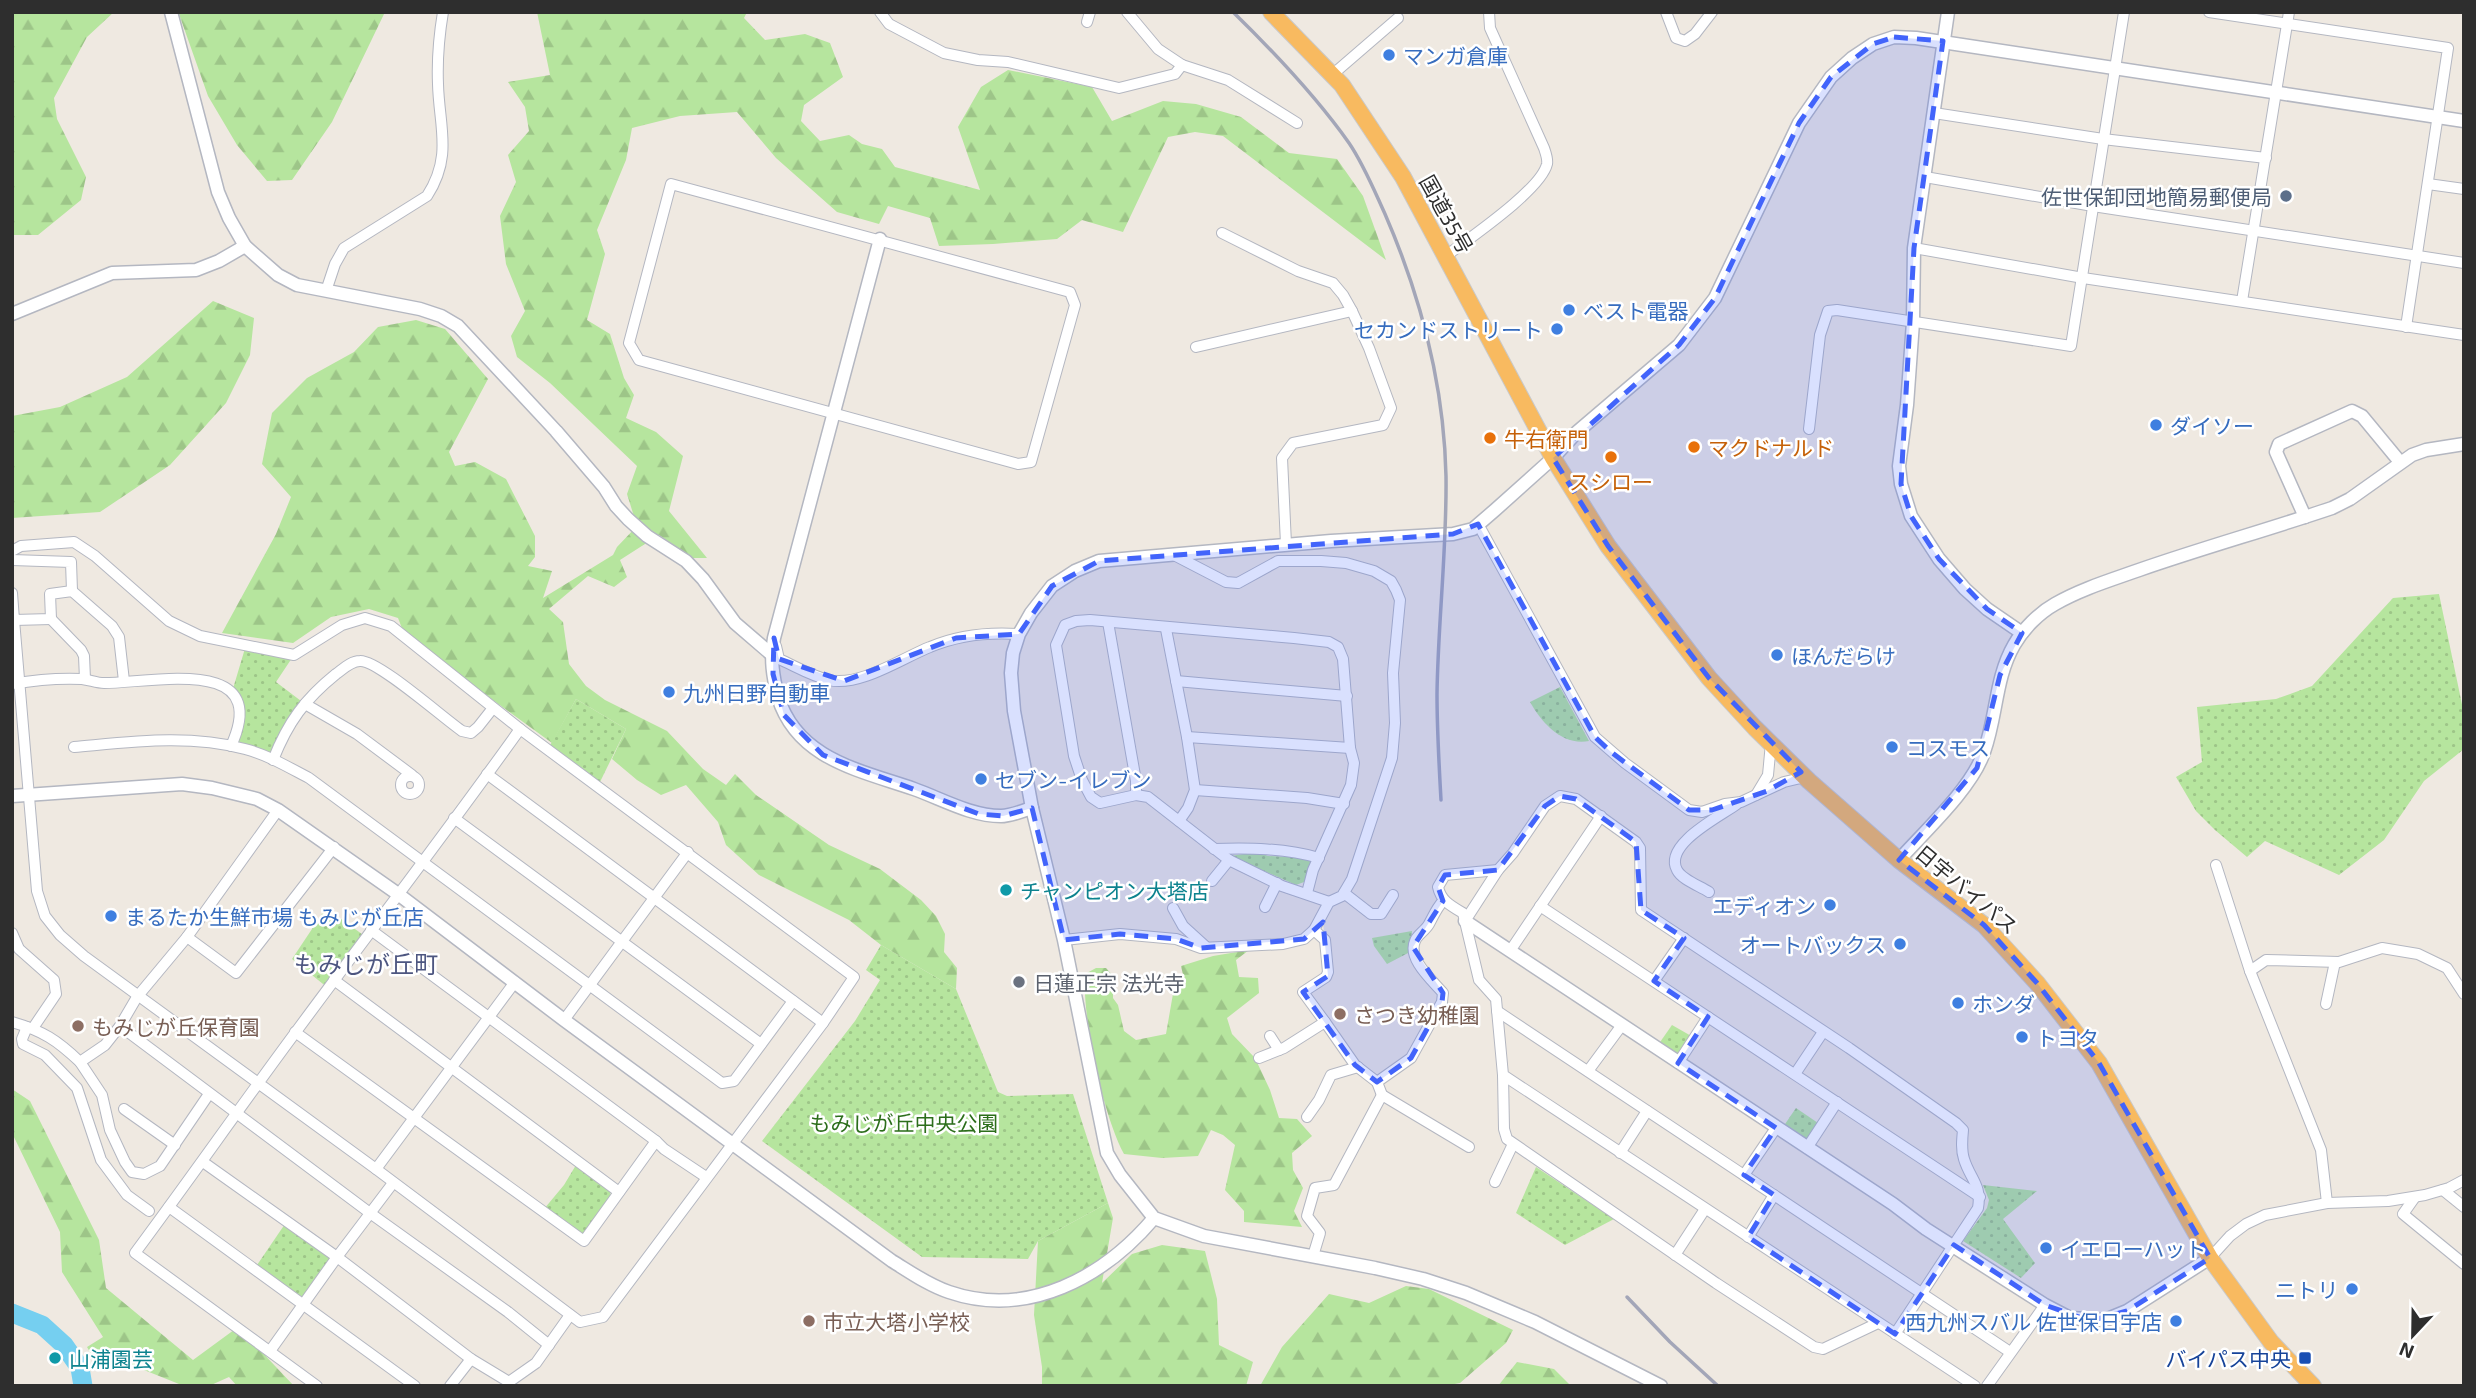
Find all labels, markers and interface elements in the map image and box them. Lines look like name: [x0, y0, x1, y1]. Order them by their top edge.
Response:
place label: マンガ倉庫: [1403, 43, 1508, 68]
marker: マンガ倉庫: [1381, 47, 1397, 63]
street label: 国道35号: [1415, 170, 1479, 258]
place label: 佐世保卸団地簡易郵便局: [2041, 184, 2272, 209]
marker: 佐世保卸団地簡易郵便局: [2278, 188, 2294, 204]
place label: ベスト電器: [1583, 298, 1688, 323]
marker: ベスト電器: [1561, 302, 1577, 318]
place label: セカンドストリート: [1354, 317, 1543, 342]
marker: セカンドストリート: [1549, 321, 1565, 337]
place label: ダイソー: [2170, 413, 2254, 438]
marker: ダイソー: [2148, 417, 2164, 433]
place label: 牛右衛門: [1504, 426, 1588, 451]
marker: 牛右衛門: [1482, 430, 1498, 446]
place label: マクドナルド: [1708, 435, 1834, 460]
marker: マクドナルド: [1686, 439, 1702, 455]
marker: スシロー: [1603, 449, 1619, 465]
place label: スシロー: [1569, 469, 1653, 494]
place label: ほんだらけ: [1791, 643, 1896, 668]
marker: ほんだらけ: [1769, 647, 1785, 663]
place label: 九州日野自動車: [683, 680, 830, 705]
marker: 九州日野自動車: [661, 684, 677, 700]
place label: コスモス: [1906, 735, 1990, 760]
marker: コスモス: [1884, 739, 1900, 755]
place label: セブン-イレブン: [995, 767, 1151, 792]
marker: セブン-イレブン: [973, 771, 989, 787]
street label: 日宇バイパス: [1911, 839, 2023, 939]
place label: チャンピオン大塔店: [1020, 878, 1209, 903]
marker: チャンピオン大塔店: [998, 882, 1014, 898]
place label: エディオン: [1712, 893, 1816, 918]
marker: エディオン: [1822, 897, 1838, 913]
place label: まるたか生鮮市場 もみじが丘店: [125, 904, 424, 929]
marker: まるたか生鮮市場 もみじが丘店: [103, 908, 119, 924]
place label: オートバックス: [1740, 932, 1886, 957]
marker: オートバックス: [1892, 936, 1908, 952]
district label: もみじが丘町: [294, 949, 438, 978]
place label: 日蓮正宗 法光寺: [1033, 970, 1185, 995]
marker: 日蓮正宗 法光寺: [1011, 974, 1027, 990]
place label: ホンダ: [1972, 991, 2035, 1016]
marker: ホンダ: [1950, 995, 1966, 1011]
place label: さつき幼稚園: [1354, 1002, 1480, 1027]
marker: さつき幼稚園: [1332, 1006, 1348, 1022]
place label: もみじが丘保育園: [92, 1014, 260, 1039]
marker: もみじが丘保育園: [70, 1018, 86, 1034]
place label: トヨタ: [2036, 1025, 2099, 1050]
marker: トヨタ: [2014, 1029, 2030, 1045]
park label: もみじが丘中央公園: [810, 1110, 999, 1135]
place label: イエローハット: [2060, 1236, 2206, 1261]
marker: イエローハット: [2038, 1240, 2054, 1256]
place label: ニトリ: [2275, 1277, 2338, 1302]
marker: ニトリ: [2344, 1281, 2360, 1297]
north arrow: [2378, 1300, 2448, 1370]
place label: 市立大塔小学校: [823, 1309, 970, 1334]
place label: 西九州スバル 佐世保日宇店: [1905, 1309, 2162, 1334]
marker: 市立大塔小学校: [801, 1313, 817, 1329]
marker: 西九州スバル 佐世保日宇店: [2168, 1313, 2184, 1329]
text: N: [2396, 1338, 2417, 1364]
place label: 山浦園芸: [69, 1346, 153, 1371]
place label: バイパス中央: [2165, 1346, 2291, 1371]
marker: 山浦園芸: [47, 1350, 63, 1366]
marker: バイパス中央: [2297, 1350, 2313, 1366]

